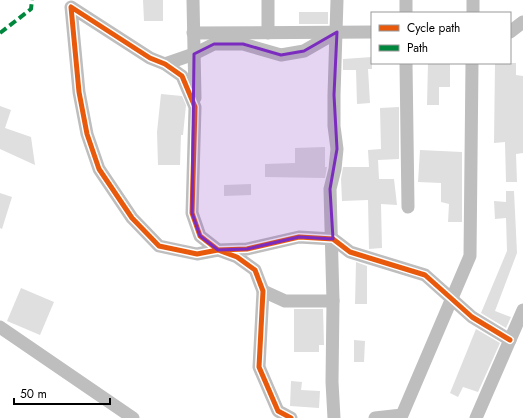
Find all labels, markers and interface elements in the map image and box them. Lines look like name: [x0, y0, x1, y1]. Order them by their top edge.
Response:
legend: [371, 12, 511, 64]
text: Cycle path: [407, 19, 460, 37]
text: Path: [407, 39, 428, 57]
scale bar: [14, 380, 110, 406]
text: 50 m: [20, 385, 47, 403]

